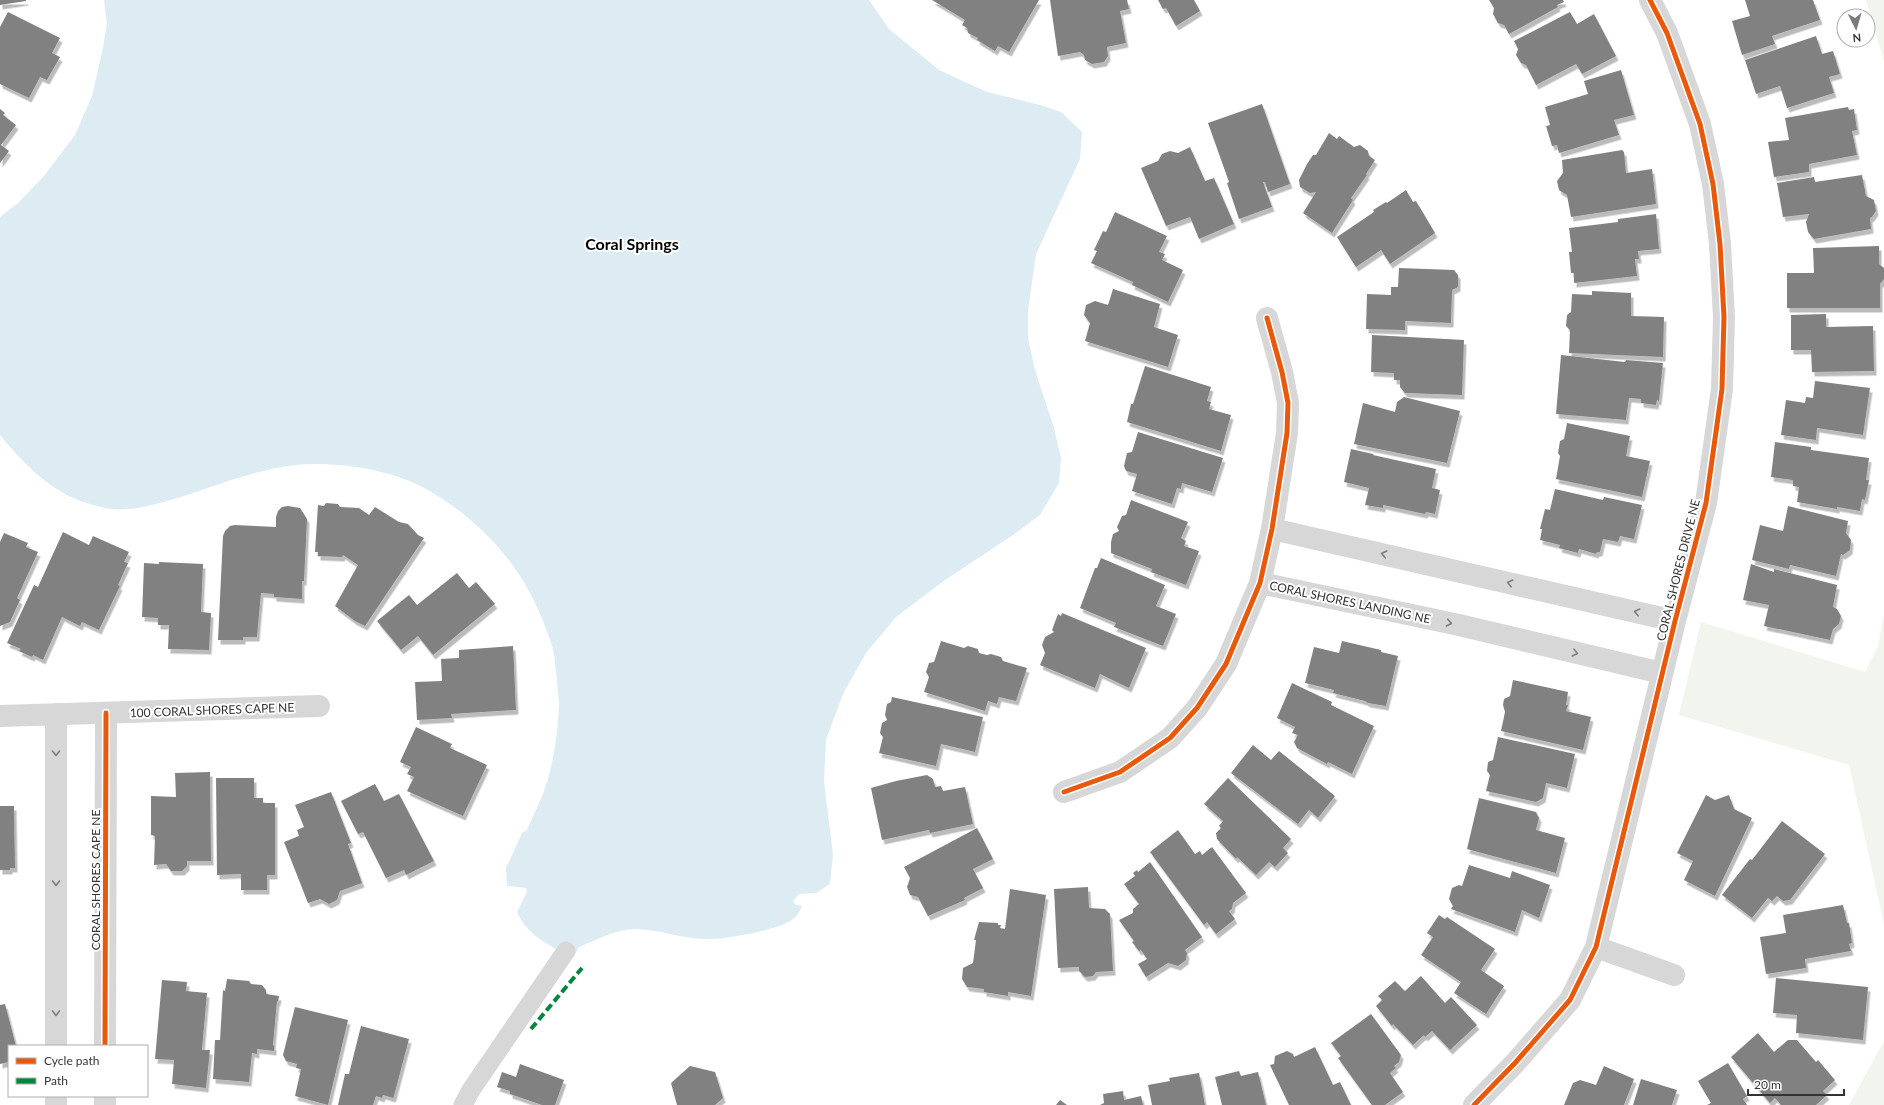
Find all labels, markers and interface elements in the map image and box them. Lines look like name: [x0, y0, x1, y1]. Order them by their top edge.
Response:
north arrow: [1836, 8, 1876, 48]
text: N: [1852, 32, 1862, 45]
district label: Coral Springs: [585, 234, 679, 253]
street label: CORAL SHORES DRIVE NE: [1653, 498, 1703, 642]
one-way arrow: [1380, 551, 1387, 559]
street label: CORAL SHORES LANDING NE: [1268, 578, 1432, 626]
one-way arrow: [1507, 580, 1514, 588]
one-way arrow: [1634, 609, 1640, 617]
one-way arrow: [1446, 618, 1452, 626]
one-way arrow: [1571, 648, 1578, 657]
street label: 100 CORAL SHORES CAPE NE: [129, 700, 295, 720]
one-way arrow: [52, 750, 60, 756]
street label: CORAL SHORES CAPE NE: [88, 810, 103, 950]
one-way arrow: [52, 880, 60, 886]
one-way arrow: [52, 1010, 60, 1016]
legend: [8, 1045, 148, 1097]
text: Cycle path: [44, 1053, 99, 1068]
scale bar: [1748, 1071, 1844, 1097]
text: Path: [44, 1073, 68, 1088]
text: 20 m: [1754, 1077, 1781, 1092]

